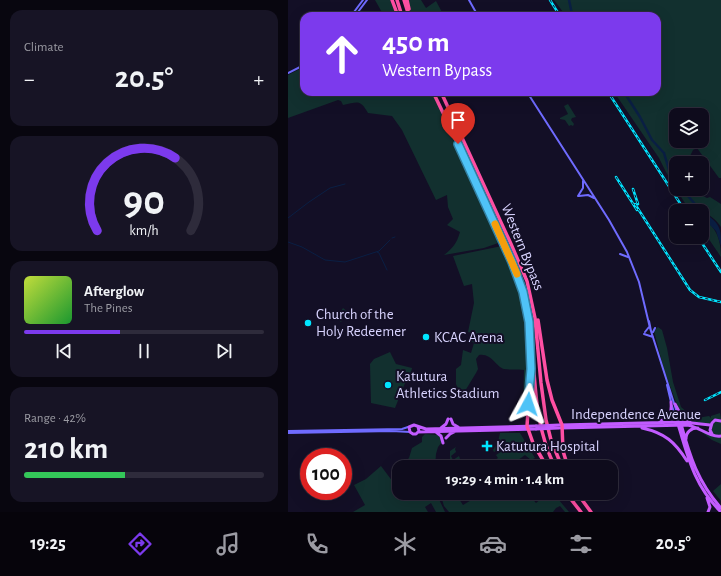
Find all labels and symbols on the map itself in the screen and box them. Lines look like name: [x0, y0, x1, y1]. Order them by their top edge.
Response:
pin: [441, 103, 475, 144]
street label: Western Bypass: [498, 202, 547, 293]
place label: Church of the Holy Redeemer: [316, 307, 406, 339]
marker: Church of the Holy Redeemer: [303, 318, 313, 328]
place label: KCAC Arena: [434, 330, 503, 345]
marker: KCAC Arena: [421, 332, 431, 342]
place label: Katutura Athletics Stadium: [396, 369, 499, 401]
marker: Katutura Athletics Stadium: [383, 380, 393, 390]
position arrow: [507, 383, 549, 425]
street label: Independence Avenue: [571, 407, 701, 422]
place label: Katutura Hospital: [496, 439, 599, 454]
marker: Katutura Hospital: [481, 440, 493, 452]
speed limit sign: 100: [300, 448, 352, 500]

